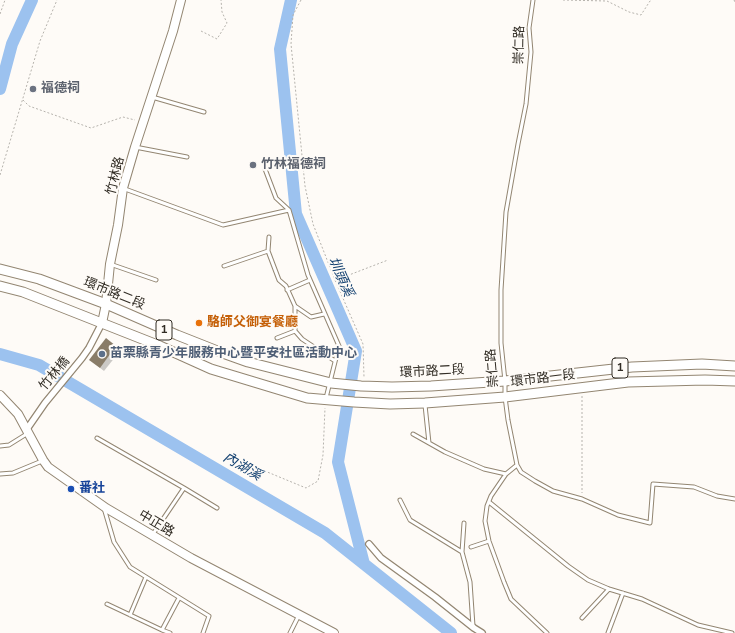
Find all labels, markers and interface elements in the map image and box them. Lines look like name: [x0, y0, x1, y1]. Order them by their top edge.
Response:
street label: 崇仁路: [512, 25, 528, 65]
place label: 福德祠: [41, 81, 80, 97]
marker: 福德祠: [28, 84, 38, 94]
street label: 竹林路: [104, 155, 128, 197]
place label: 竹林福德祠: [261, 157, 326, 173]
marker: 竹林福德祠: [248, 160, 258, 170]
water label: 圳頭溪: [324, 254, 356, 300]
street label: 環市路二段: [81, 275, 147, 313]
place label: 駱師父御宴餐廳: [207, 315, 298, 331]
marker: 駱師父御宴餐廳: [194, 318, 204, 328]
road number: 1: [156, 320, 172, 340]
place label: 苗栗縣青少年服務中心暨平安社區活動中心: [110, 346, 357, 362]
street label: 崇仁路: [484, 348, 502, 388]
marker: 苗栗縣青少年服務中心暨平安社區活動中心: [97, 349, 107, 359]
street label: 竹林橋: [36, 354, 74, 394]
road number: 1: [612, 358, 628, 378]
street label: 環市路二段: [399, 363, 465, 381]
street label: 環市路一段: [510, 367, 576, 391]
water label: 內湖溪: [220, 449, 264, 485]
place label: 番社: [79, 481, 105, 497]
marker: 番社: [66, 484, 76, 494]
street label: 中正路: [135, 507, 177, 541]

